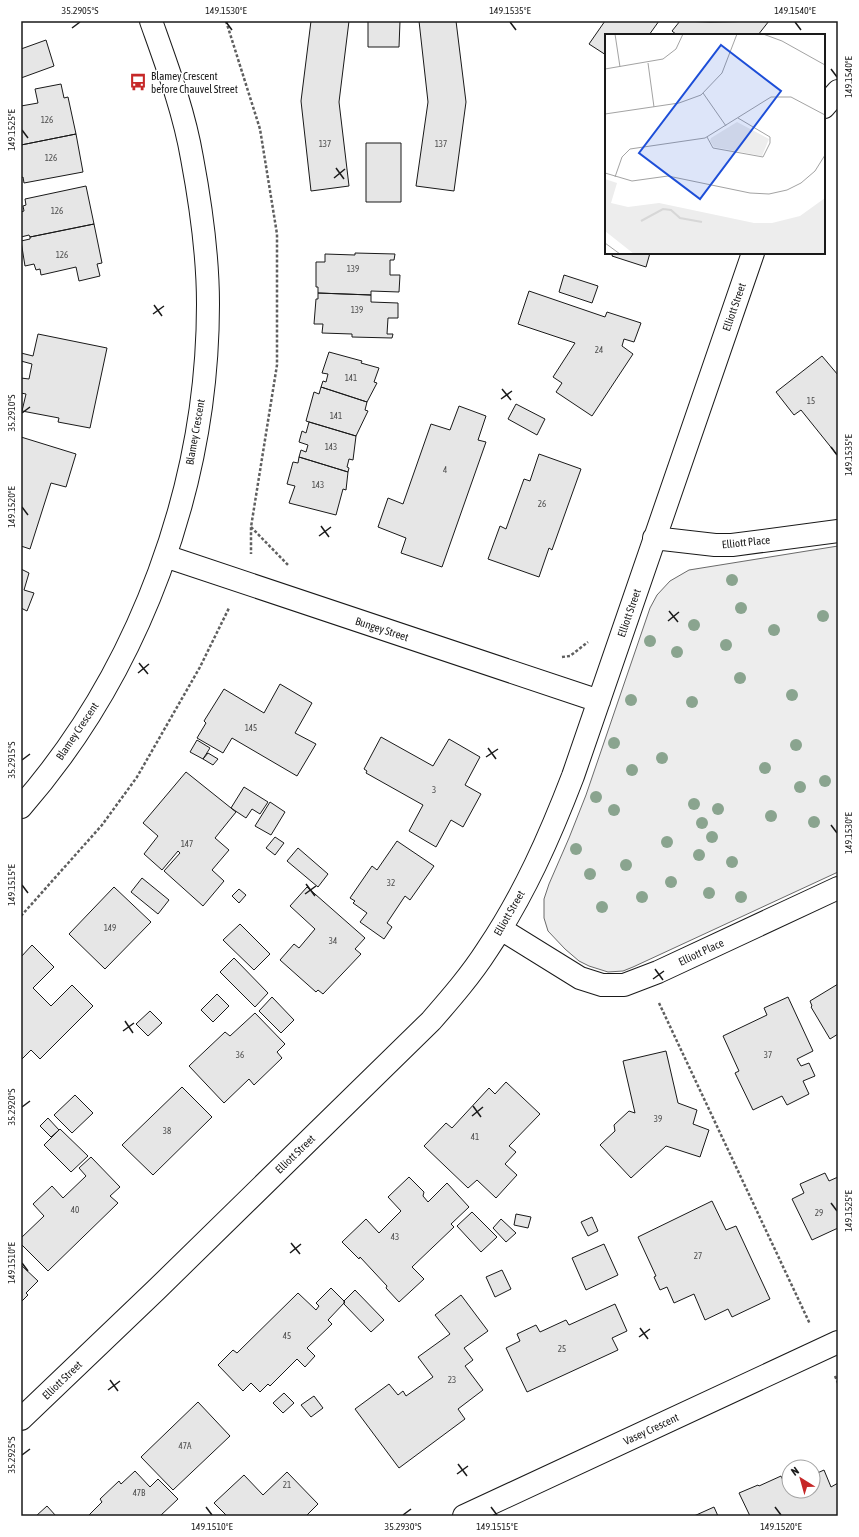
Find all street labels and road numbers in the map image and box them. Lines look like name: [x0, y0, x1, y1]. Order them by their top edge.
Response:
street label: Elliott Street: [720, 281, 748, 333]
street label: Blamey Crescent: [183, 398, 207, 466]
street label: Elliott Place: [721, 533, 771, 551]
street label: Elliott Street: [615, 587, 643, 639]
street label: Bungey Street: [354, 615, 410, 643]
street label: Blamey Crescent: [53, 700, 101, 762]
street label: Elliott Street: [491, 888, 527, 938]
street label: Elliott Place: [676, 936, 726, 968]
street label: Elliott Street: [273, 1132, 317, 1176]
street label: Elliott Street: [40, 1358, 84, 1402]
street label: Vasey Crescent: [621, 1411, 681, 1447]

